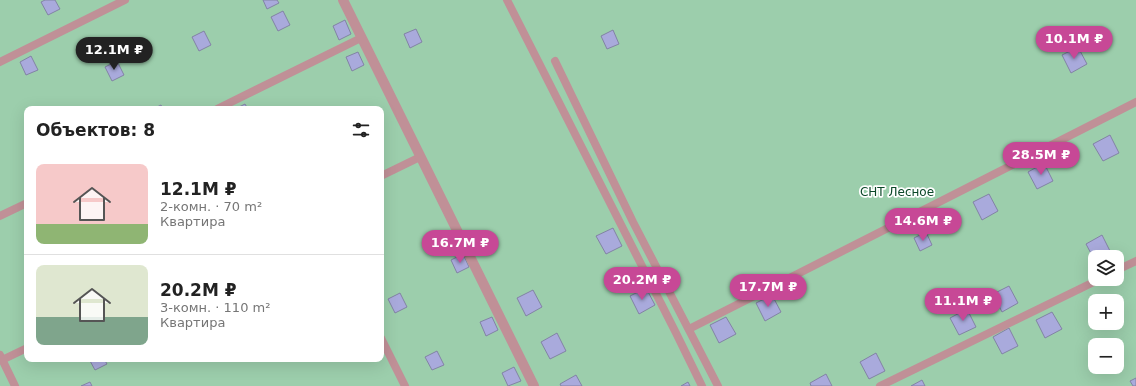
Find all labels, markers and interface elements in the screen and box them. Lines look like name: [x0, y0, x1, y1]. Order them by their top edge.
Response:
pin: 10.1M ₽: [1037, 26, 1111, 60]
text: 10.1M ₽: [1045, 31, 1103, 46]
pin: 12.1M ₽: [77, 37, 151, 71]
text: 12.1M ₽: [85, 42, 143, 57]
icon: filters: [350, 119, 372, 141]
text: Объектов: 8: [36, 120, 155, 140]
pin: 28.5M ₽: [1004, 142, 1078, 176]
text: 28.5M ₽: [1012, 147, 1070, 162]
text: 12.1M ₽: [160, 179, 237, 199]
icon: home: [68, 180, 116, 228]
park label: СНТ Лесное: [860, 185, 934, 199]
text: 2-комн. · 70 m²: [160, 199, 262, 214]
pin: 14.6M ₽: [886, 208, 960, 242]
text: 14.6M ₽: [894, 213, 952, 228]
text: Квартира: [160, 214, 225, 229]
pin: 16.7M ₽: [423, 230, 497, 264]
text: 16.7M ₽: [431, 235, 489, 250]
map controls: [1088, 250, 1124, 374]
button: layers: [1088, 250, 1124, 286]
pin: 20.2M ₽: [605, 267, 679, 301]
text: 20.2M ₽: [613, 272, 671, 287]
pin: 17.7M ₽: [731, 274, 805, 308]
text: 17.7M ₽: [739, 279, 797, 294]
text: 20.2M ₽: [160, 280, 237, 300]
icon: home: [68, 281, 116, 329]
pin: 11.1M ₽: [926, 288, 1000, 322]
text: 11.1M ₽: [934, 293, 992, 308]
button: +: [1088, 294, 1124, 330]
text: 3-комн. · 110 m²: [160, 300, 270, 315]
text: Квартира: [160, 315, 225, 330]
button: −: [1088, 338, 1124, 374]

